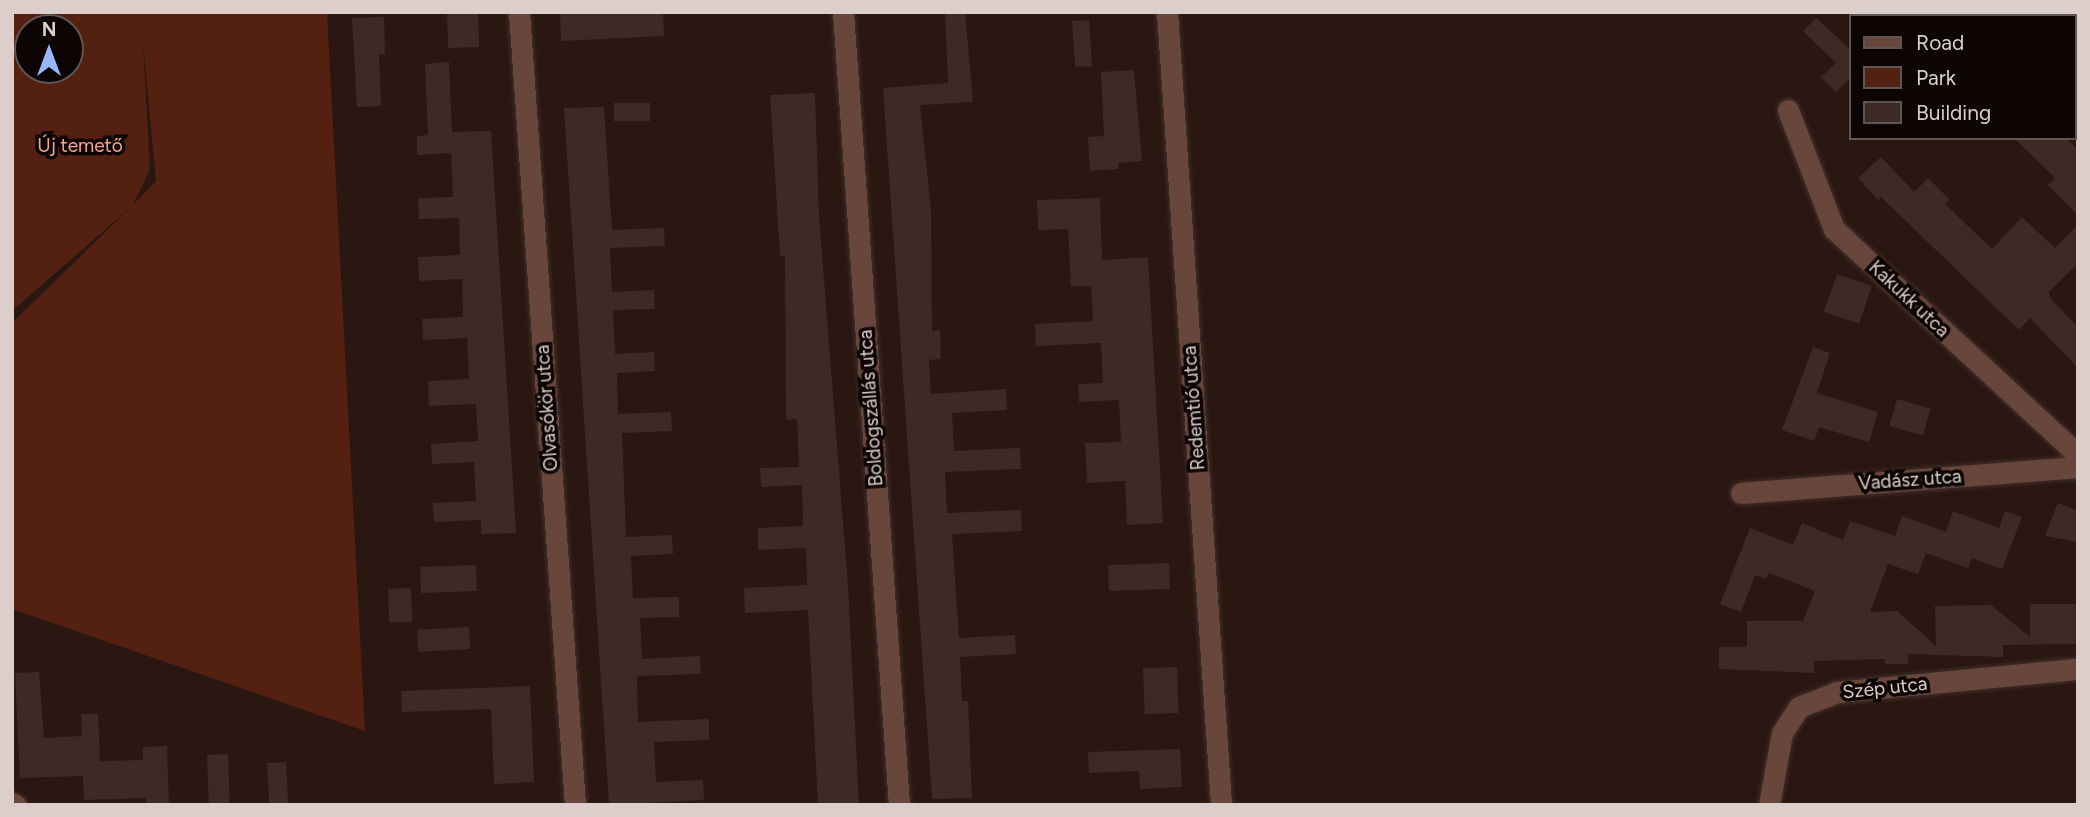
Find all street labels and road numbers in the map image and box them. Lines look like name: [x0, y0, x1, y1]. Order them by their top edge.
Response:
street label: Kakukk utca: [1864, 256, 1954, 342]
street label: Boldogszállás utca: [854, 329, 888, 487]
street label: Olvasókör utca: [531, 344, 563, 472]
street label: Redemtió utca: [1178, 345, 1210, 471]
street label: Vadász utca: [1858, 465, 1962, 495]
street label: Szép utca: [1842, 672, 1928, 704]

